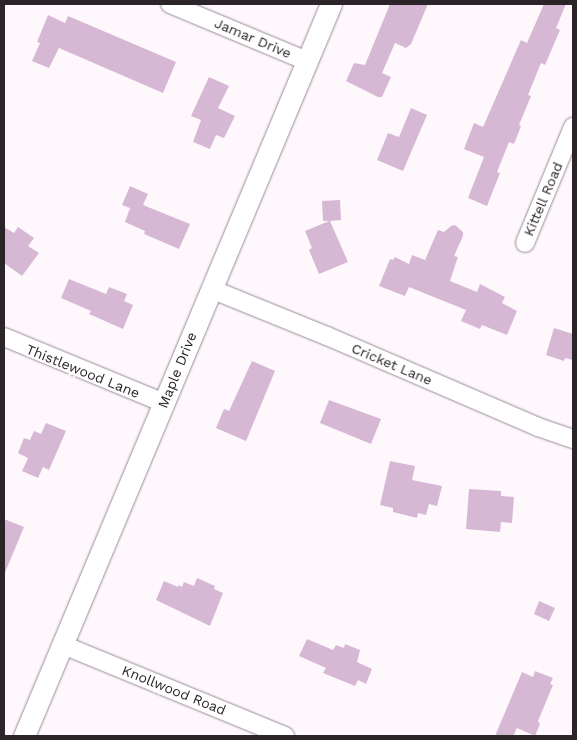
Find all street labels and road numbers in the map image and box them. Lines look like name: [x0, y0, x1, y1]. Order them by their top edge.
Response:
street label: Jamar Drive: [212, 14, 294, 62]
street label: Kittell Road: [520, 159, 566, 239]
street label: Maple Drive: [154, 330, 200, 410]
street label: Cricket Lane: [349, 339, 435, 389]
street label: Thistlewood Lane: [24, 341, 142, 401]
street label: Knollwood Road: [120, 661, 228, 719]

